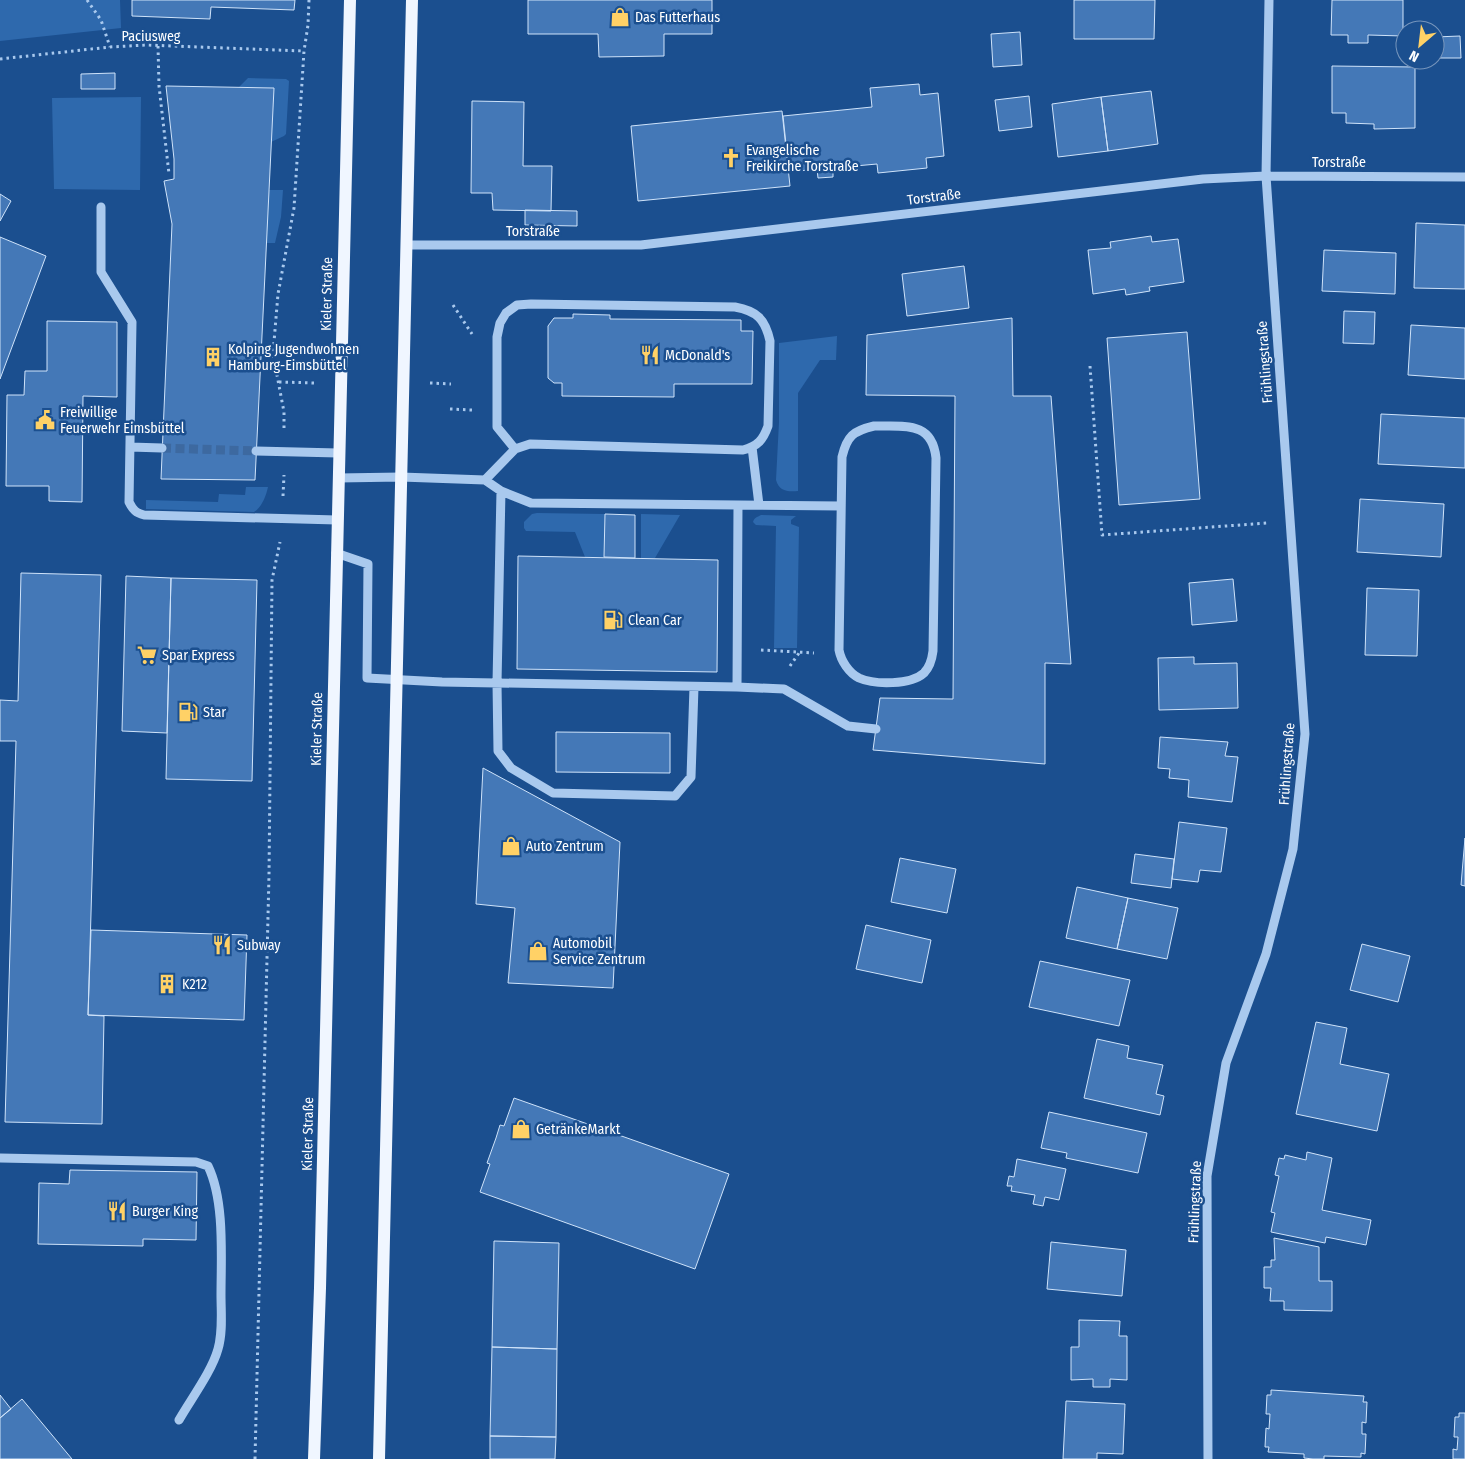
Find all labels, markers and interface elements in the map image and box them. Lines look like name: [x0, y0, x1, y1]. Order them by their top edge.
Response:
shop icon: Das Futterhaus: [609, 6, 631, 28]
place label: Das Futterhaus: [635, 9, 720, 26]
north arrow: [1395, 20, 1445, 70]
street label: Paciusweg: [122, 28, 181, 45]
text: N: [1406, 47, 1422, 66]
place label: Evangelische Freikirche Torstraße: [746, 142, 859, 175]
church icon: Evangelische Freikirche Torstraße: [720, 147, 742, 169]
street label: Torstraße: [1312, 154, 1366, 171]
street label: Torstraße: [906, 185, 962, 209]
street label: Torstraße: [506, 223, 560, 240]
street label: Kieler Straße: [318, 257, 336, 331]
street label: Frühlingstraße: [1254, 320, 1276, 404]
place label: Kolping Jugendwohnen Hamburg-Eimsbüttel: [228, 341, 359, 374]
restaurant icon: McDonald's: [639, 344, 661, 366]
building icon: Kolping Jugendwohnen Hamburg-Eimsbüttel: [202, 346, 224, 368]
place label: McDonald's: [665, 347, 730, 364]
place label: Freiwillige Feuerwehr Eimsbüttel: [60, 404, 185, 437]
public building icon: Freiwillige Feuerwehr Eimsbüttel: [34, 409, 56, 431]
fuel station icon: Clean Car: [602, 609, 624, 631]
place label: Clean Car: [628, 612, 682, 629]
supermarket icon: Spar Express: [136, 644, 158, 666]
place label: Spar Express: [162, 647, 235, 664]
street label: Kieler Straße: [308, 692, 326, 766]
fuel station icon: Star: [177, 701, 199, 723]
place label: Star: [203, 704, 226, 721]
street label: Frühlingstraße: [1276, 722, 1298, 806]
shop icon: Auto Zentrum: [500, 835, 522, 857]
place label: Auto Zentrum: [526, 838, 604, 855]
restaurant icon: Subway: [211, 934, 233, 956]
place label: Automobil Service Zentrum: [553, 935, 646, 968]
place label: Subway: [237, 937, 281, 954]
shop icon: Automobil Service Zentrum: [527, 940, 549, 962]
building icon: K212: [156, 973, 178, 995]
place label: K212: [182, 976, 207, 993]
street label: Kieler Straße: [299, 1097, 317, 1171]
shop icon: GetränkeMarkt: [510, 1118, 532, 1140]
place label: GetränkeMarkt: [536, 1121, 621, 1138]
street label: Frühlingstraße: [1185, 1160, 1205, 1244]
restaurant icon: Burger King: [106, 1200, 128, 1222]
place label: Burger King: [132, 1203, 198, 1220]

